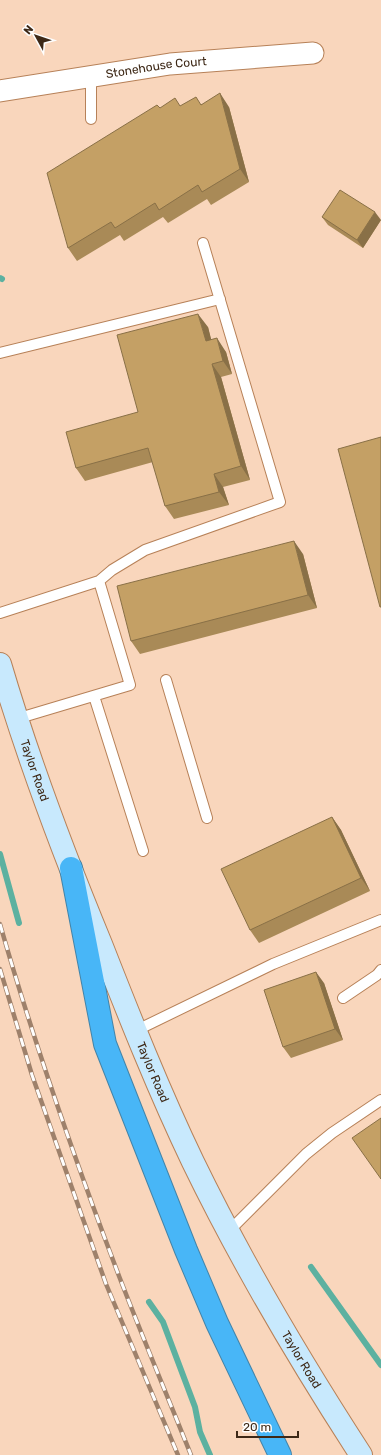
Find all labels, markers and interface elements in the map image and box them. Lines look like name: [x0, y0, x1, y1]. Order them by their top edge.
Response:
north arrow: [16, 16, 56, 56]
text: N: [21, 23, 36, 37]
street label: Stonehouse Court: [105, 54, 207, 81]
street label: Taylor Road: [17, 738, 52, 803]
street label: Taylor Road: [134, 1040, 172, 1105]
street label: Taylor Road: [279, 1329, 324, 1391]
scale bar: [237, 1413, 298, 1439]
text: 20 m: [243, 1420, 271, 1434]

